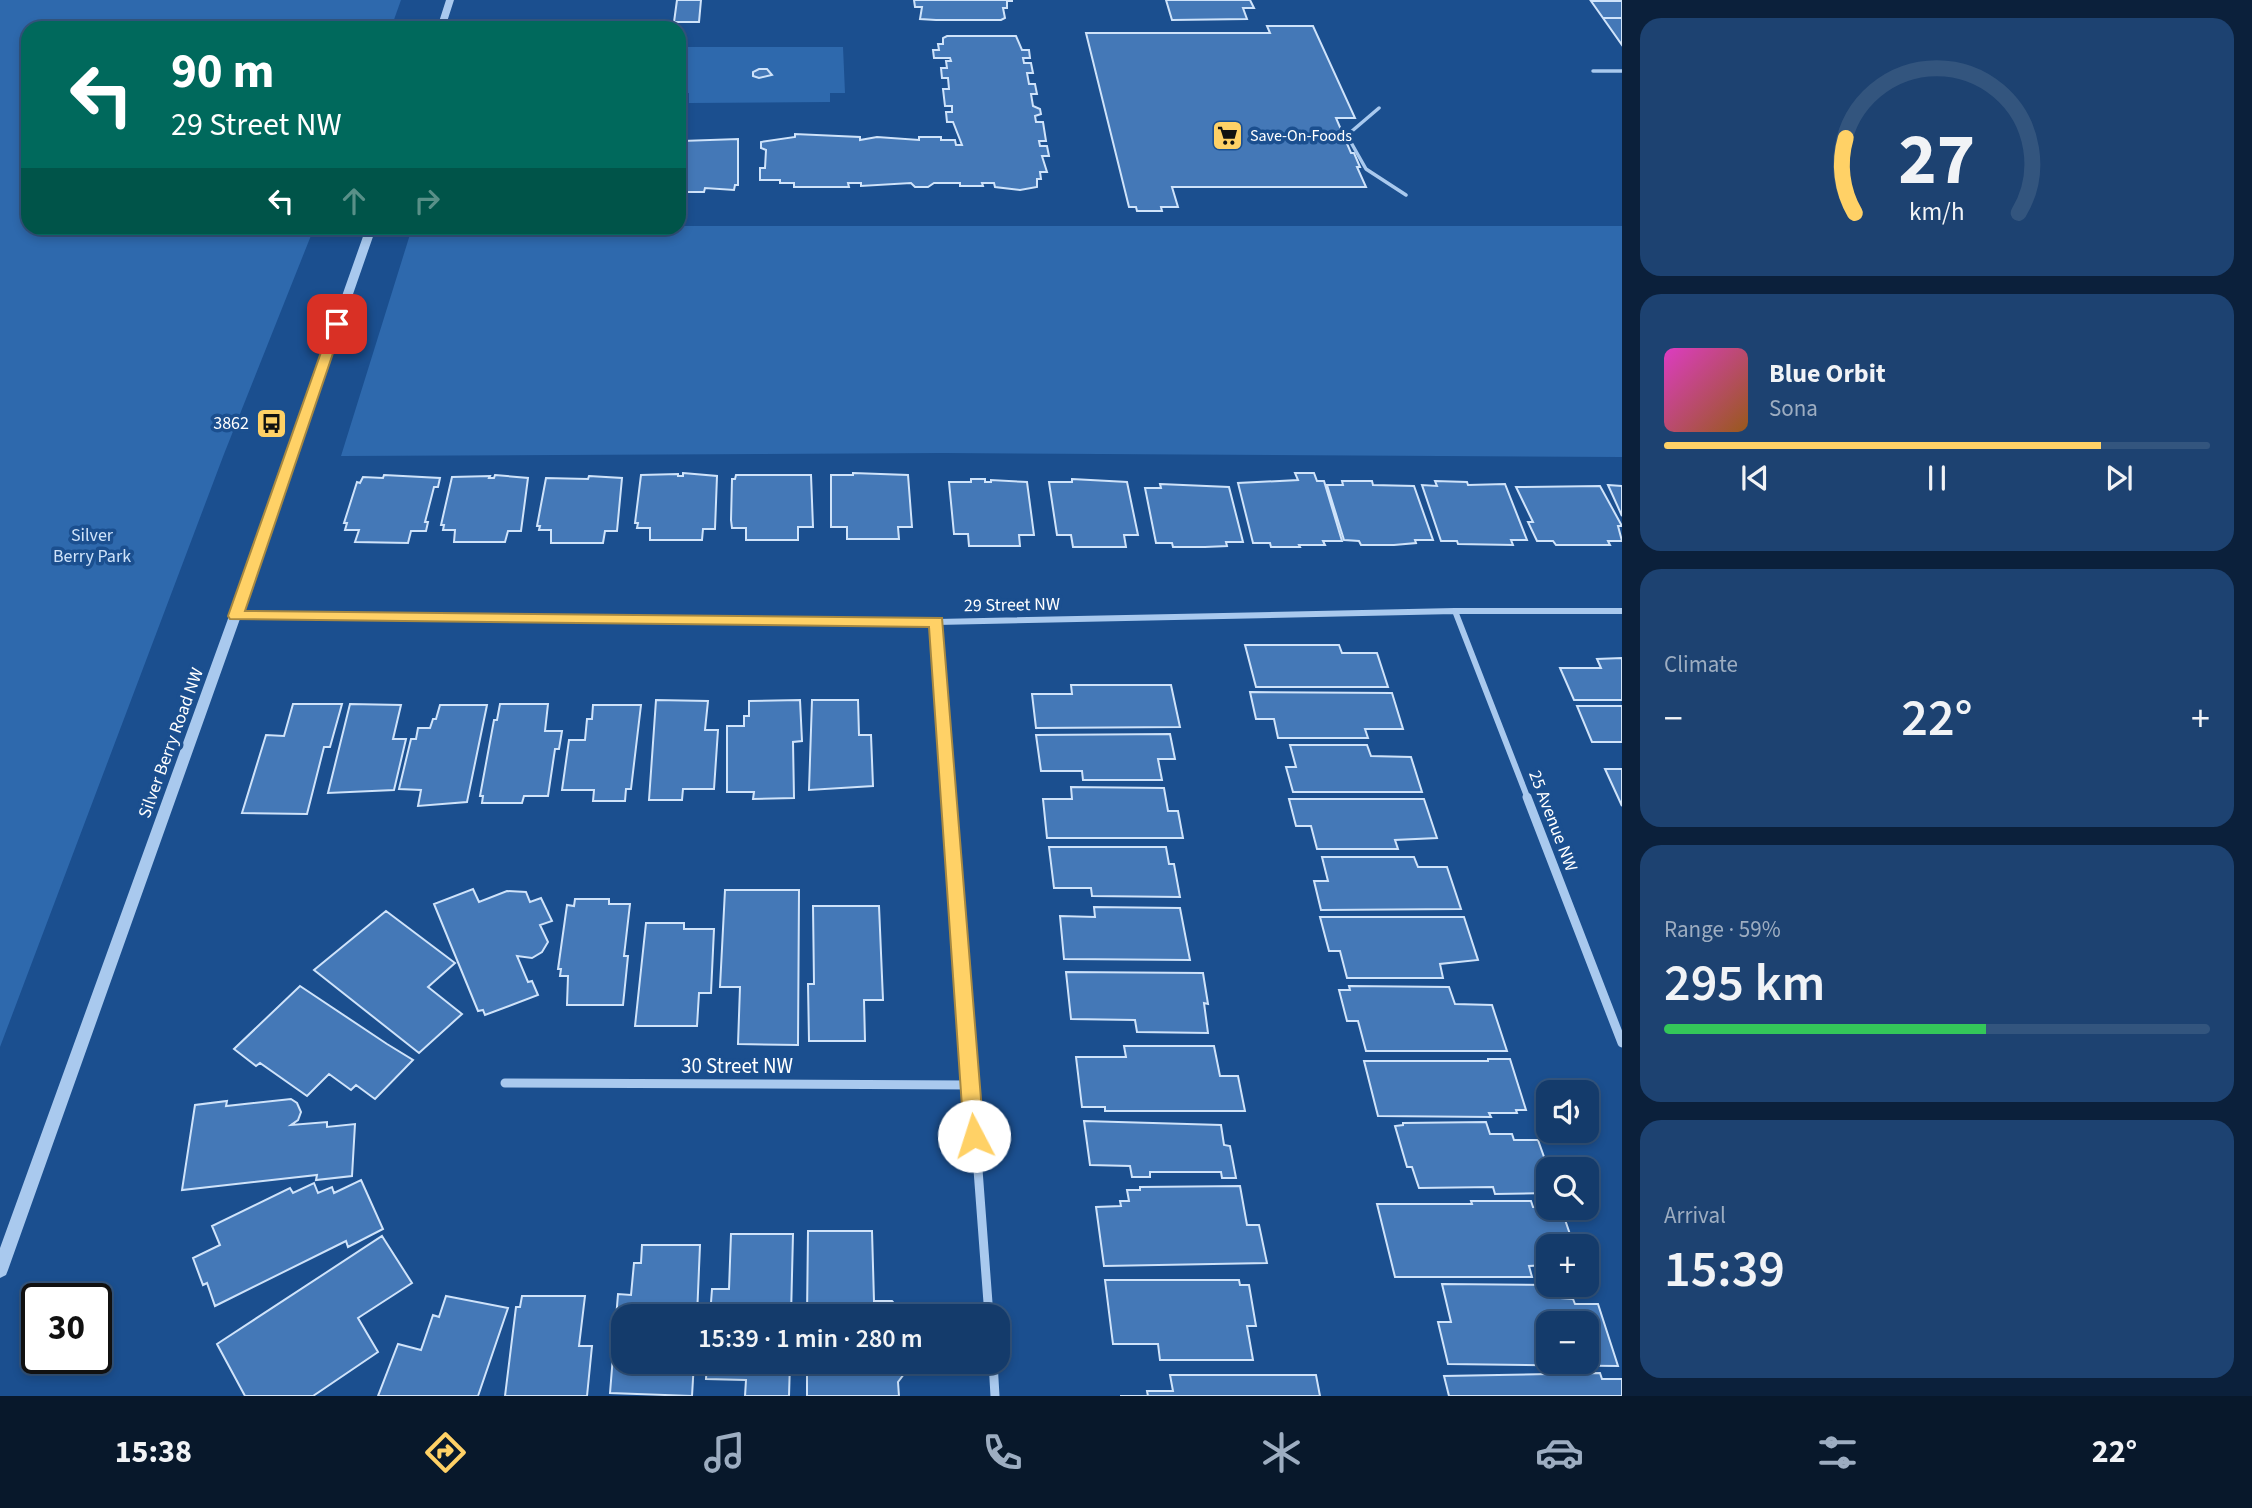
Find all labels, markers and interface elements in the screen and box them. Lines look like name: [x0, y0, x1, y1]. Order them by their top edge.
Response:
text: 90 m: [171, 37, 275, 107]
icon: left: [56, 49, 147, 140]
text: 29 Street NW: [171, 102, 342, 148]
text: 27: [1899, 108, 1975, 212]
supermarket icon: Save-On-Foods: [1210, 119, 1244, 153]
place label: Save-On-Foods: [1250, 125, 1352, 147]
icon: left: [262, 182, 300, 220]
icon: ahead: [335, 182, 373, 220]
icon: right: [408, 182, 446, 220]
text: km/h: [1909, 194, 1965, 230]
pin: [307, 294, 367, 354]
icon: arrive: [318, 305, 356, 343]
text: Blue Orbit: [1769, 355, 1886, 392]
text: Sona: [1769, 392, 1818, 425]
bus stop icon: 3862: [255, 406, 289, 440]
place label: 3862: [213, 411, 249, 436]
icon: previous: [1736, 459, 1774, 497]
icon: pause: [1918, 459, 1956, 497]
icon: next: [2100, 459, 2138, 497]
park label: Silver Berry Park: [53, 523, 131, 569]
street label: 29 Street NW: [964, 592, 1060, 618]
text: Climate: [1664, 648, 1738, 681]
street label: Silver Berry Road NW: [132, 664, 210, 822]
text: 22°: [1901, 682, 1973, 756]
text: −: [1664, 692, 1683, 746]
text: +: [2191, 692, 2210, 746]
street label: 25 Avenue NW: [1522, 767, 1584, 875]
text: Range · 59%: [1664, 913, 1781, 946]
text: 295 km: [1664, 947, 1825, 1021]
street label: 30 Street NW: [681, 1051, 793, 1081]
map controls: [1536, 1080, 1599, 1374]
button: sound: [1536, 1080, 1599, 1143]
position arrow: [937, 1099, 1011, 1173]
button: search: [1536, 1157, 1599, 1220]
text: Arrival: [1664, 1199, 1726, 1232]
text: 15:39: [1664, 1233, 1785, 1307]
button: +: [1536, 1234, 1599, 1297]
speed limit sign: 30: [21, 1283, 112, 1374]
button: −: [1536, 1311, 1599, 1374]
text: 15:39 · 1 min · 280 m: [698, 1320, 923, 1357]
icon: directions: [421, 1428, 470, 1477]
icon: music: [700, 1428, 749, 1477]
icon: phone: [978, 1428, 1027, 1477]
icon: climate: [1257, 1428, 1306, 1477]
icon: car: [1535, 1428, 1584, 1477]
icon: filters: [1813, 1428, 1862, 1477]
text: 15:38: [115, 1429, 192, 1475]
text: 22°: [2092, 1429, 2137, 1475]

